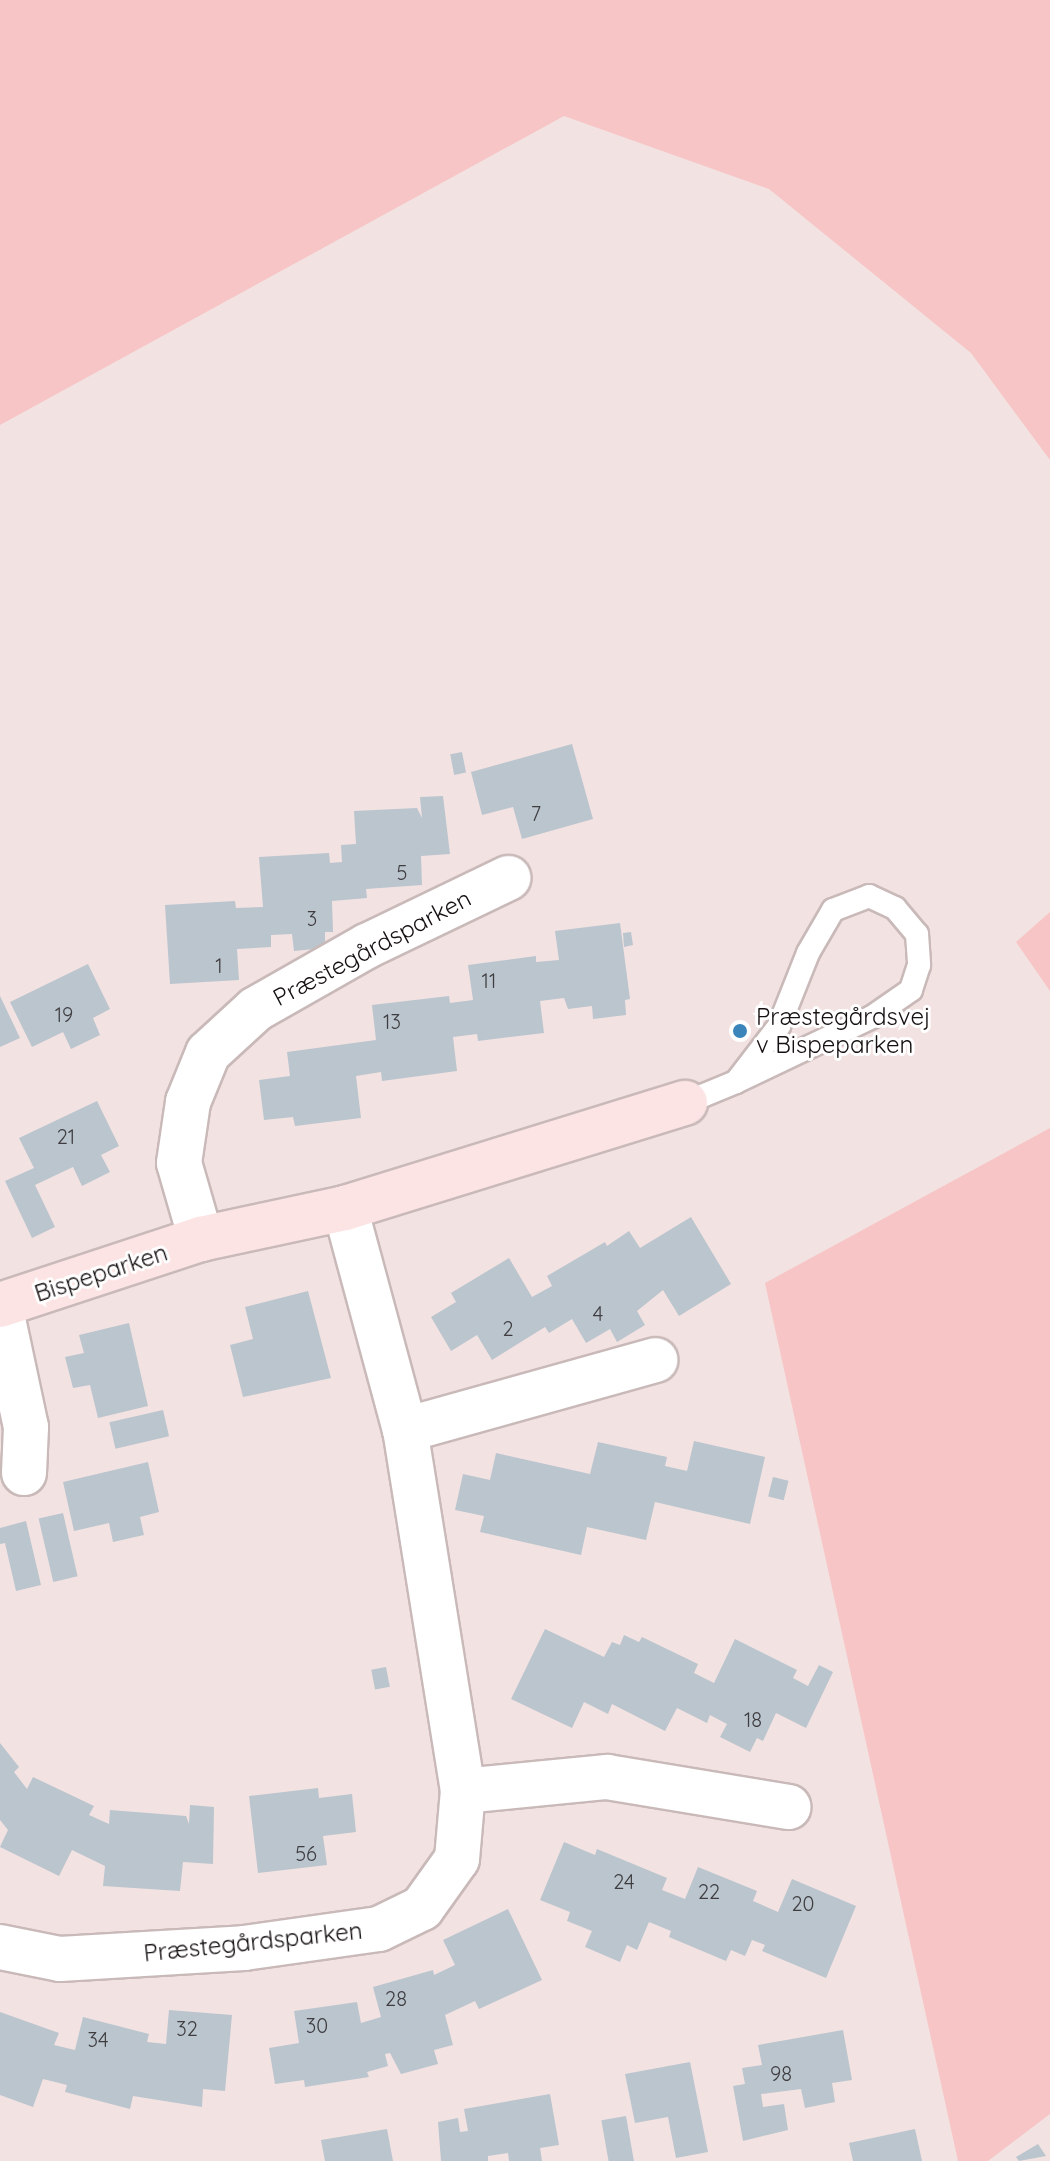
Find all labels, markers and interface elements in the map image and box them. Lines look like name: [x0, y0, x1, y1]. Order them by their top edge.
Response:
house number: 7: [531, 801, 541, 825]
house number: 5: [397, 860, 407, 884]
street label: Præstegårdsparken: [268, 884, 476, 1012]
house number: 3: [307, 906, 317, 930]
house number: 1: [215, 953, 223, 977]
house number: 11: [482, 968, 496, 992]
house number: 19: [55, 1002, 73, 1026]
place label: Præstegårdsvej v Bispeparken: [756, 1003, 930, 1059]
house number: 13: [383, 1009, 401, 1033]
marker: Præstegårdsvej v Bispeparken: [731, 1022, 749, 1040]
house number: 21: [57, 1124, 75, 1148]
street label: Bispeparken: [31, 1238, 171, 1308]
house number: 4: [593, 1301, 603, 1325]
house number: 2: [502, 1316, 514, 1340]
house number: 18: [744, 1707, 762, 1731]
house number: 56: [295, 1841, 317, 1865]
house number: 24: [613, 1869, 635, 1893]
house number: 22: [698, 1879, 720, 1903]
house number: 20: [792, 1891, 814, 1915]
street label: Præstegårdsparken: [142, 1916, 364, 1968]
house number: 28: [385, 1986, 407, 2010]
house number: 30: [306, 2013, 328, 2037]
house number: 32: [176, 2016, 198, 2040]
house number: 34: [87, 2027, 109, 2051]
house number: 98: [770, 2061, 792, 2085]

